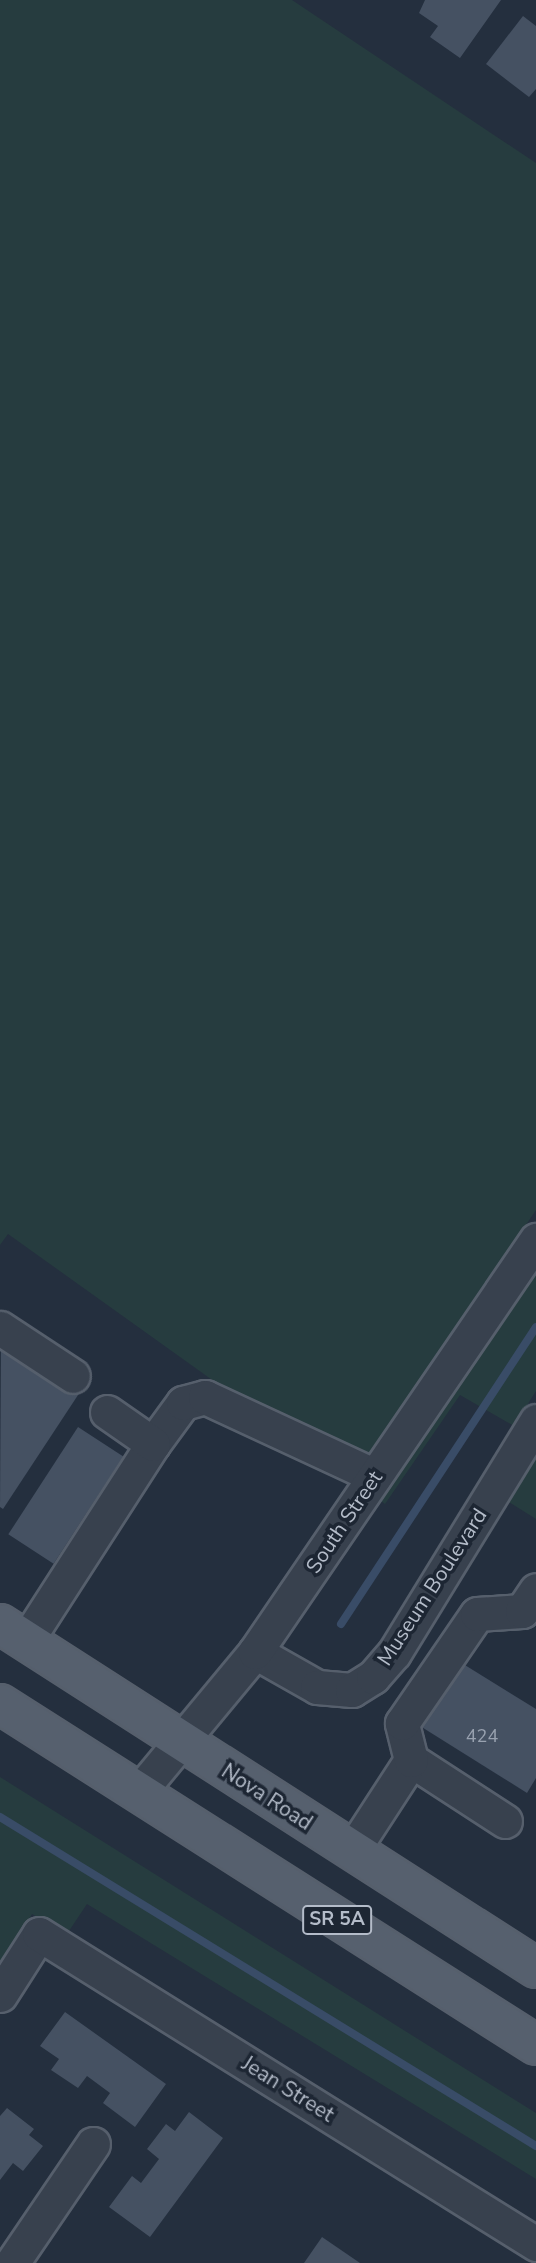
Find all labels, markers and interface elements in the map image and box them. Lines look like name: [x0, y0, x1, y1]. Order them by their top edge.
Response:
street label: South Street: [300, 1466, 388, 1578]
street label: Museum Boulevard: [372, 1504, 492, 1670]
house number: 424: [466, 1725, 498, 1747]
street label: Nova Road: [217, 1758, 317, 1836]
road number: SR 5A: [302, 1904, 372, 1936]
street label: Jean Street: [237, 2051, 339, 2127]

